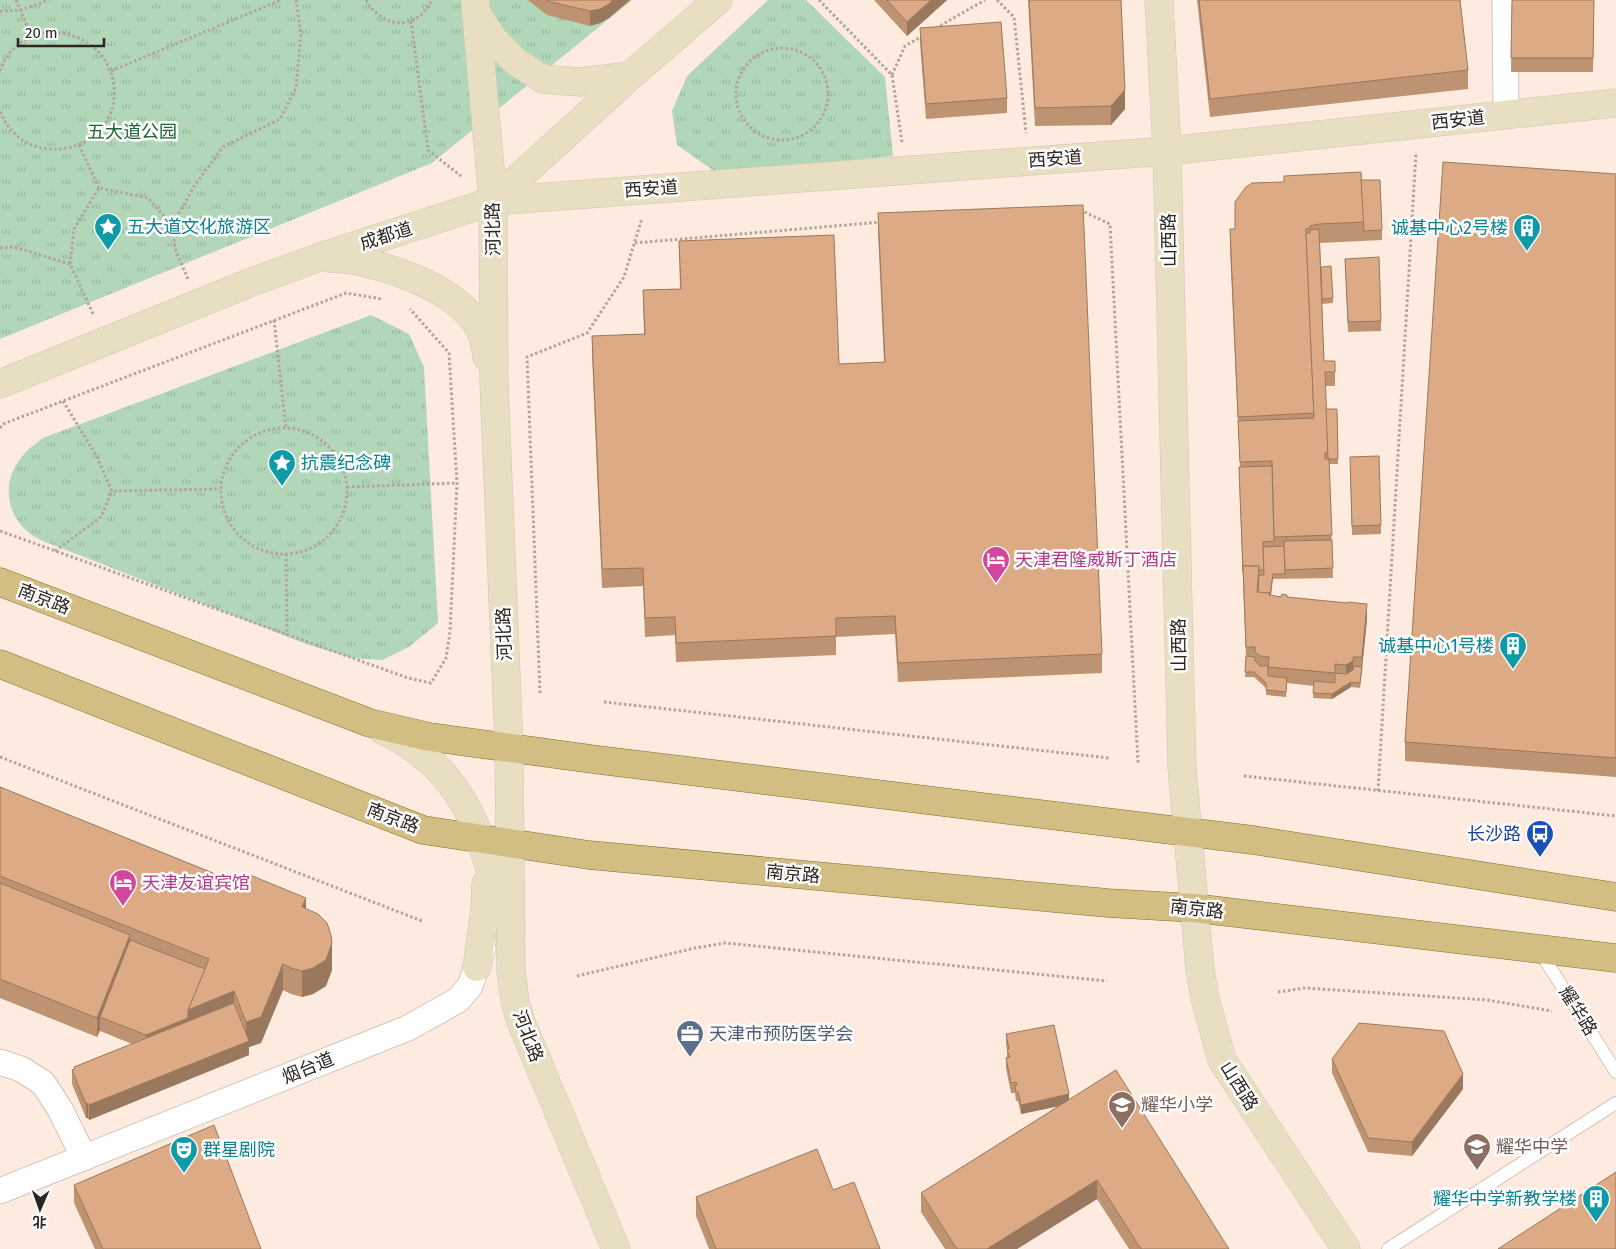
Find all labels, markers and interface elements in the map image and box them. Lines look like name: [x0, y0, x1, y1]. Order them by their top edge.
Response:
scale bar: [18, 15, 104, 47]
text: 20 m: [25, 24, 58, 42]
street label: 西安道: [1430, 106, 1486, 134]
park label: 五大道公园: [87, 121, 177, 143]
street label: 西安道: [1027, 146, 1083, 172]
street label: 西安道: [623, 176, 679, 202]
street label: 河北路: [482, 202, 504, 256]
place icon: 五大道文化旅游区: [93, 212, 123, 251]
street label: 山西路: [1158, 213, 1180, 267]
building icon: 诚基中心2号楼: [1512, 213, 1542, 252]
place label: 五大道文化旅游区: [127, 216, 271, 238]
street label: 成都道: [357, 217, 415, 255]
place label: 诚基中心2号楼: [1391, 217, 1508, 239]
place icon: 抗震纪念碑: [267, 448, 297, 487]
place label: 抗震纪念碑: [301, 452, 391, 474]
hotel icon: 天津君隆威斯丁酒店: [981, 545, 1011, 584]
place label: 天津君隆威斯丁酒店: [1015, 549, 1177, 571]
street label: 南京路: [15, 579, 73, 619]
street label: 河北路: [492, 607, 516, 661]
street label: 山西路: [1168, 618, 1190, 672]
building icon: 诚基中心1号楼: [1498, 631, 1528, 670]
place label: 诚基中心1号楼: [1378, 635, 1494, 657]
street label: 南京路: [364, 798, 422, 838]
bus stop icon: 长沙路: [1525, 819, 1555, 858]
place label: 长沙路: [1467, 823, 1521, 845]
street label: 南京路: [765, 861, 821, 887]
hotel icon: 天津友谊宾馆: [108, 868, 138, 907]
place label: 天津友谊宾馆: [142, 872, 250, 894]
street label: 南京路: [1169, 895, 1225, 923]
street label: 耀华路: [1554, 982, 1602, 1040]
street label: 河北路: [508, 1007, 548, 1065]
office icon: 天津市预防医学会: [675, 1019, 705, 1058]
place label: 天津市预防医学会: [709, 1023, 853, 1045]
street label: 烟台道: [279, 1048, 337, 1088]
street label: 山西路: [1215, 1057, 1263, 1115]
school or university icon: 耀华小学: [1107, 1090, 1137, 1129]
place label: 耀华小学: [1141, 1094, 1213, 1116]
school or university icon: 耀华中学: [1462, 1132, 1492, 1171]
theatre icon: 群星剧院: [169, 1135, 199, 1174]
place label: 耀华中学: [1496, 1136, 1568, 1158]
place label: 群星剧院: [203, 1139, 275, 1161]
north arrow: [15, 1184, 65, 1234]
building icon: 耀华中学新教学楼: [1581, 1184, 1611, 1223]
place label: 耀华中学新教学楼: [1433, 1188, 1577, 1210]
text: 北: [32, 1213, 47, 1230]

